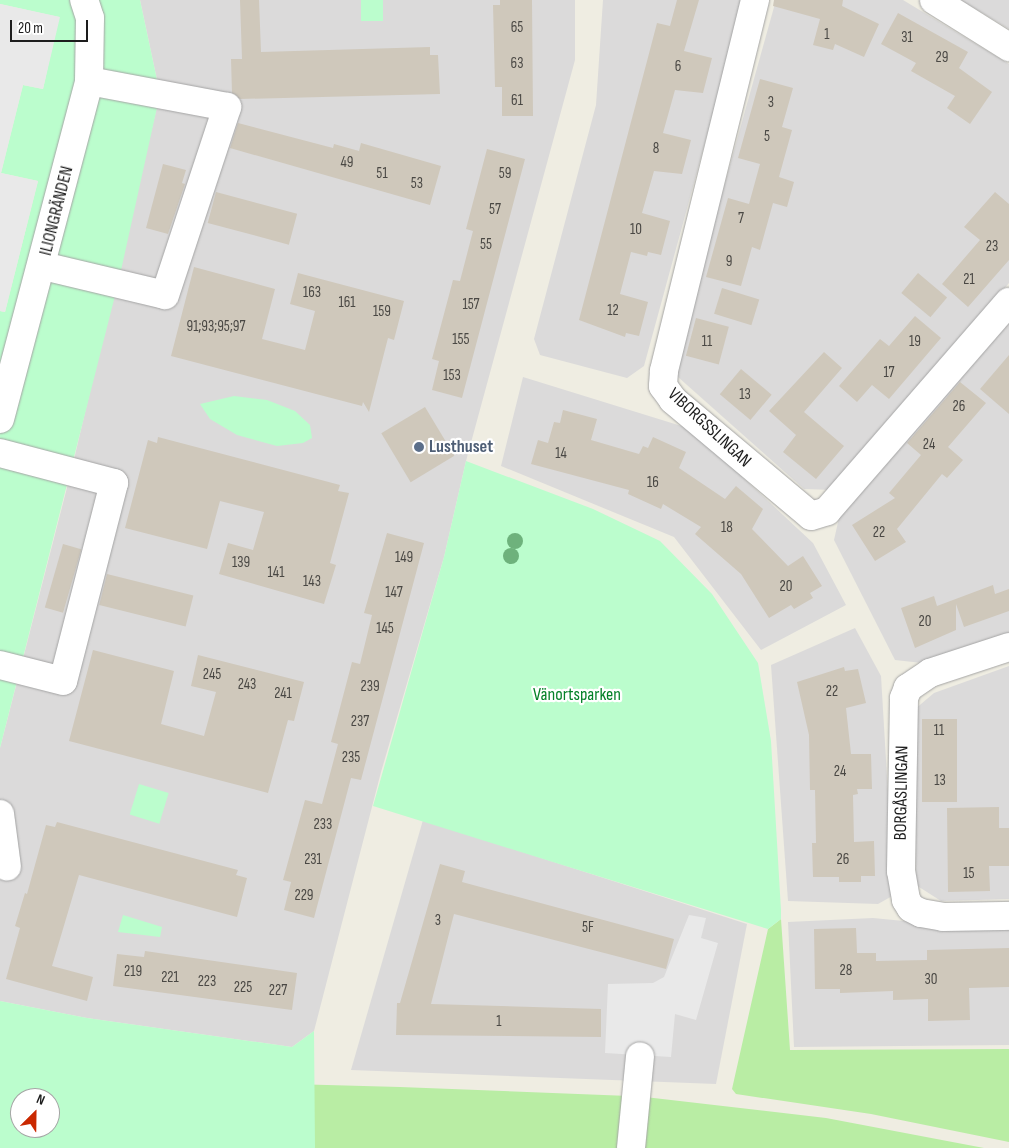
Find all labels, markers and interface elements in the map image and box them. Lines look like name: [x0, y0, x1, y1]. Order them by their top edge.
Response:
scale bar: [12, 10, 90, 42]
text: 20 m: [18, 19, 43, 38]
house number: 65: [511, 19, 523, 37]
house number: 1: [824, 26, 830, 44]
house number: 31: [901, 29, 913, 47]
house number: 29: [936, 49, 948, 67]
house number: 63: [511, 55, 523, 73]
house number: 6: [675, 58, 681, 76]
house number: 61: [511, 92, 523, 110]
house number: 3: [768, 94, 774, 112]
house number: 5: [764, 128, 770, 146]
house number: 8: [653, 140, 659, 158]
house number: 49: [341, 154, 353, 172]
street label: ILIONGRÄNDEN: [35, 164, 79, 258]
house number: 51: [376, 165, 388, 183]
house number: 59: [499, 165, 511, 183]
house number: 53: [411, 175, 423, 193]
house number: 57: [489, 201, 501, 219]
house number: 7: [738, 210, 744, 228]
house number: 10: [630, 221, 642, 239]
house number: 55: [480, 236, 492, 254]
house number: 23: [986, 238, 998, 256]
house number: 9: [726, 253, 732, 271]
house number: 21: [963, 271, 975, 289]
house number: 163: [303, 284, 321, 302]
house number: 161: [338, 294, 356, 312]
house number: 157: [462, 296, 480, 314]
house number: 12: [607, 302, 619, 320]
house number: 159: [373, 303, 391, 321]
house number: 91;93;95;97: [187, 318, 245, 336]
house number: 155: [452, 331, 470, 349]
house number: 11: [702, 333, 712, 351]
house number: 19: [909, 333, 921, 351]
house number: 17: [883, 364, 895, 382]
house number: 153: [443, 367, 461, 385]
street label: VIBORGSSLINGAN: [663, 384, 755, 472]
house number: 13: [739, 386, 751, 404]
house number: 26: [953, 398, 965, 416]
place label: Lusthuset: [429, 436, 493, 458]
house number: 24: [923, 436, 935, 454]
marker: Lusthuset: [413, 441, 425, 453]
house number: 14: [555, 445, 567, 463]
house number: 16: [647, 474, 659, 492]
house number: 18: [721, 519, 733, 537]
house number: 22: [873, 524, 885, 542]
house number: 149: [395, 549, 413, 567]
house number: 139: [232, 554, 250, 572]
house number: 141: [268, 564, 284, 582]
house number: 143: [303, 573, 321, 591]
house number: 20: [780, 578, 792, 596]
house number: 147: [385, 584, 403, 602]
house number: 20: [919, 613, 931, 631]
house number: 145: [376, 620, 394, 638]
house number: 245: [203, 666, 221, 684]
house number: 243: [238, 676, 256, 694]
house number: 239: [360, 678, 380, 696]
house number: 22: [826, 683, 838, 701]
park label: Vänortsparken: [533, 684, 621, 706]
house number: 241: [274, 685, 292, 703]
house number: 237: [351, 713, 369, 731]
house number: 11: [934, 722, 944, 740]
street label: BORGÅSLINGAN: [890, 745, 914, 841]
house number: 235: [342, 749, 360, 767]
house number: 24: [834, 763, 846, 781]
house number: 13: [934, 772, 946, 790]
house number: 233: [314, 816, 332, 834]
house number: 231: [304, 851, 322, 869]
house number: 26: [837, 851, 849, 869]
house number: 15: [963, 865, 975, 883]
house number: 229: [294, 887, 314, 905]
house number: 3: [435, 912, 441, 930]
house number: 5F: [582, 919, 594, 937]
house number: 28: [840, 962, 852, 980]
house number: 219: [124, 963, 142, 981]
house number: 221: [161, 969, 179, 987]
house number: 30: [925, 971, 937, 989]
house number: 223: [198, 973, 216, 991]
house number: 225: [234, 979, 252, 997]
house number: 227: [269, 982, 287, 1000]
house number: 1: [496, 1013, 502, 1031]
north arrow: [10, 1088, 60, 1138]
text: N: [34, 1090, 47, 1109]

